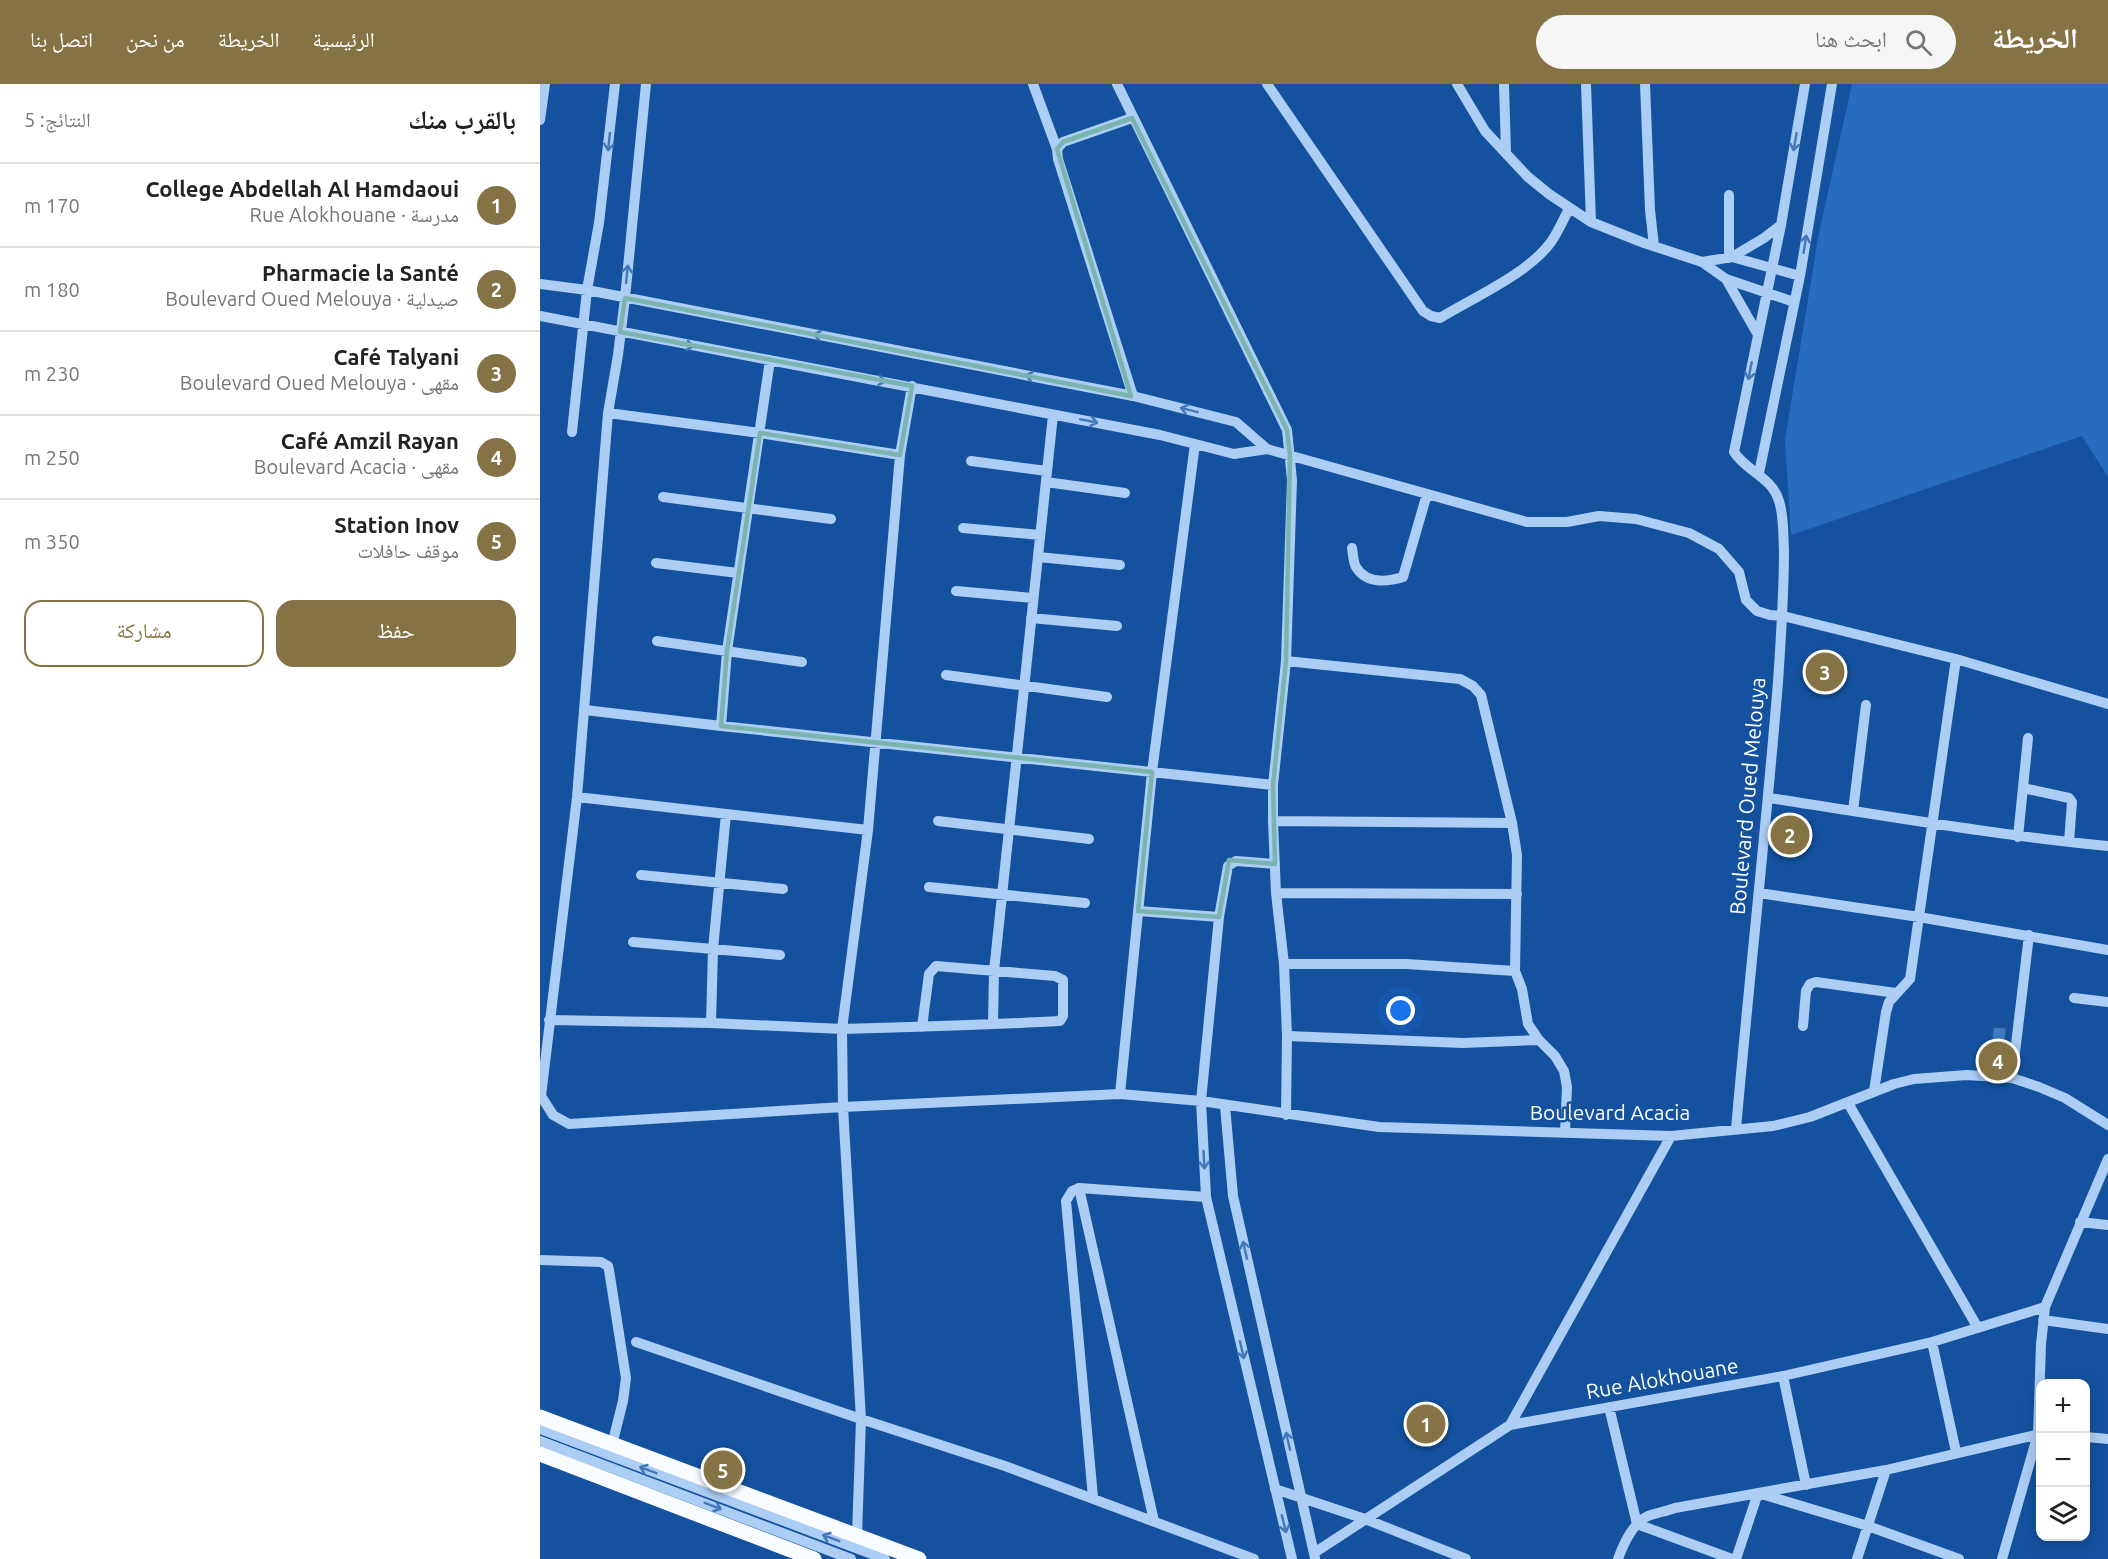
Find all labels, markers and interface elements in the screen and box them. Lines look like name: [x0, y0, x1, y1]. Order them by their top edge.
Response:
search box: [1536, 15, 1956, 69]
text: الخريطة: [1992, 22, 2078, 53]
text: ابحث هنا: [1815, 26, 1887, 51]
icon: search: [1902, 26, 1935, 59]
text: اتصل بنا: [30, 27, 93, 51]
text: من نحن: [126, 27, 185, 51]
text: الخريطة: [218, 27, 280, 51]
text: الرئيسية: [313, 27, 375, 51]
text: بالقرب منك: [408, 105, 516, 134]
text: النتائج: 5: [24, 108, 91, 131]
one-way arrow: [1789, 131, 1800, 151]
one-way arrow: [604, 132, 615, 152]
text: College Abdellah Al Hamdaoui: [145, 176, 459, 201]
text: 170 m: [24, 194, 80, 217]
text: 1: [491, 194, 502, 217]
text: مدرسة · Rue Alokhouane: [250, 203, 459, 226]
one-way arrow: [1799, 235, 1810, 254]
text: Pharmacie la Santé: [262, 260, 459, 285]
one-way arrow: [622, 264, 633, 284]
text: 180 m: [24, 278, 80, 301]
text: 2: [491, 278, 502, 301]
text: صيدلية · Boulevard Oued Melouya: [165, 287, 459, 310]
one-way arrow: [813, 330, 832, 341]
one-way arrow: [675, 339, 695, 350]
text: Café Talyani: [333, 344, 459, 369]
one-way arrow: [1744, 360, 1755, 380]
text: 230 m: [24, 362, 80, 385]
text: 3: [491, 362, 502, 385]
text: مقهى · Boulevard Oued Melouya: [180, 371, 459, 394]
one-way arrow: [1025, 371, 1044, 382]
one-way arrow: [867, 375, 886, 386]
one-way arrow: [1180, 404, 1199, 416]
one-way arrow: [1079, 416, 1098, 427]
text: Café Amzil Rayan: [281, 428, 459, 453]
text: 250 m: [24, 446, 80, 469]
text: 4: [491, 446, 502, 469]
text: مقهى · Boulevard Acacia: [254, 455, 459, 478]
text: Station Inov: [334, 512, 459, 537]
text: 350 m: [24, 530, 80, 553]
text: 5: [491, 530, 502, 553]
text: موقف حافلات: [357, 539, 459, 562]
button: مشاركة: [24, 600, 264, 667]
button: حفظ: [276, 600, 516, 667]
pin: 3: [1806, 650, 1844, 694]
street label: Boulevard Oued Melouya: [1725, 676, 1769, 916]
pin: 2: [1770, 812, 1810, 858]
your location: [1386, 996, 1415, 1025]
pin: 4: [1978, 1038, 2018, 1084]
street label: Boulevard Acacia: [1530, 1100, 1690, 1124]
one-way arrow: [1199, 1149, 1210, 1169]
one-way arrow: [1239, 1241, 1250, 1261]
one-way arrow: [1237, 1341, 1249, 1360]
street label: Rue Alokhouane: [1584, 1353, 1740, 1403]
map controls: [2036, 1379, 2090, 1541]
button: +: [2036, 1379, 2090, 1433]
pin: 1: [1406, 1402, 1446, 1446]
one-way arrow: [1282, 1431, 1293, 1451]
button: −: [2036, 1433, 2090, 1487]
pin: 5: [704, 1448, 742, 1492]
one-way arrow: [639, 1463, 658, 1474]
button: layers: [2036, 1487, 2090, 1541]
one-way arrow: [703, 1502, 721, 1513]
one-way arrow: [1278, 1514, 1290, 1533]
one-way arrow: [822, 1532, 840, 1543]

